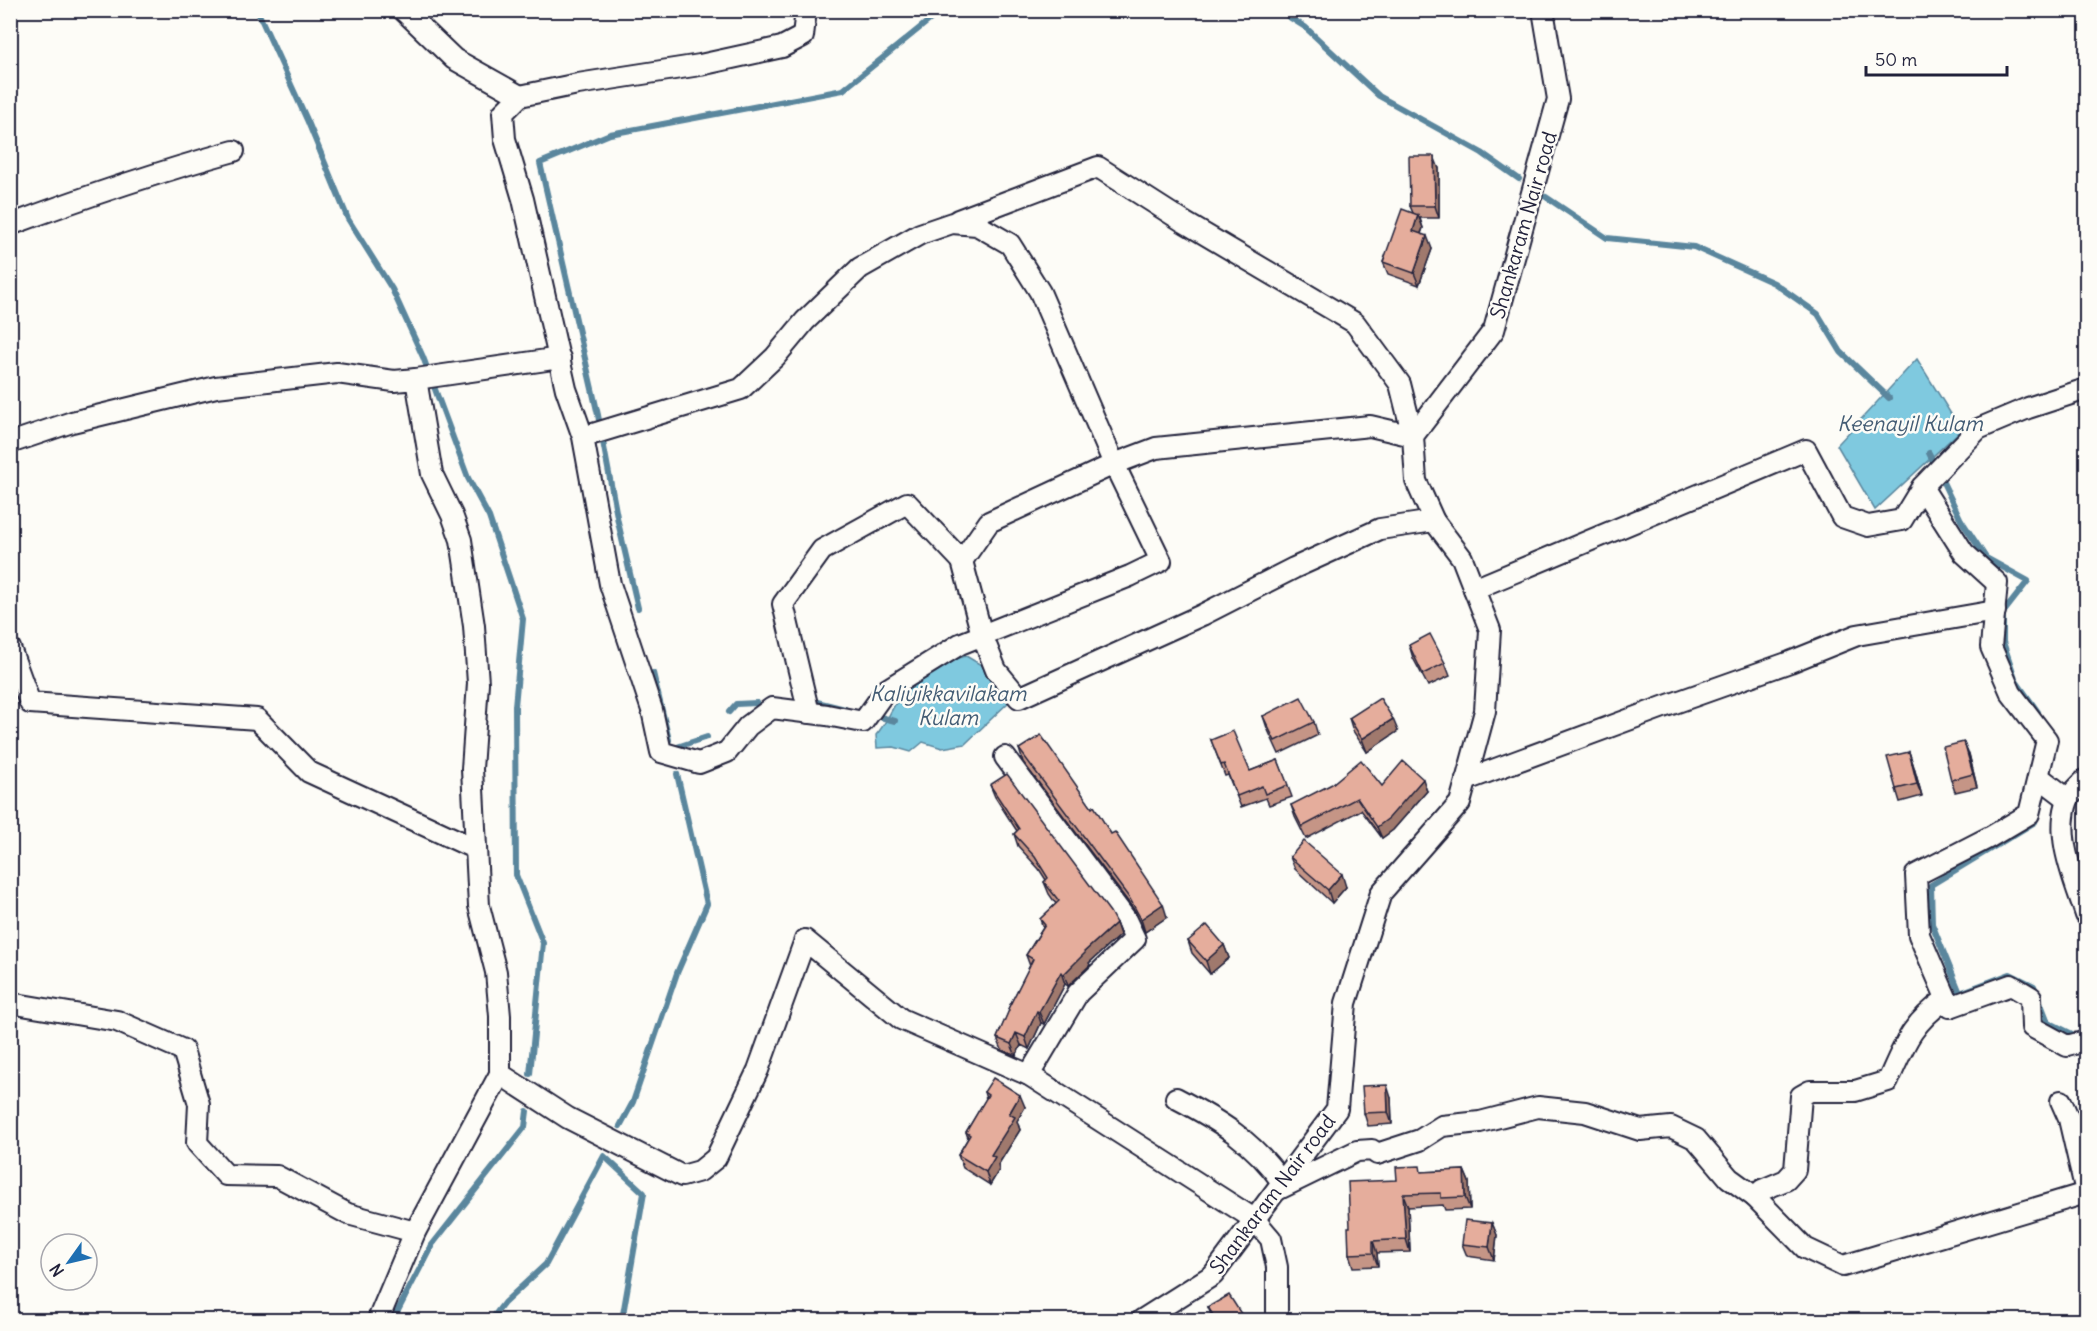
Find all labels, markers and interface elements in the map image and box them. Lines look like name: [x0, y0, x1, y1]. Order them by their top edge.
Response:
scale bar: [1866, 39, 2007, 77]
text: 50 m: [1875, 48, 1917, 71]
street label: Shankaram Nair road: [1484, 128, 1562, 322]
water label: Keenayil Kulam: [1837, 410, 1983, 437]
water label: Kaliyikkavilakam Kulam: [870, 680, 1027, 731]
street label: Shankaram Nair road: [1204, 1109, 1340, 1279]
north arrow: [39, 1232, 99, 1292]
text: N: [45, 1260, 68, 1281]

